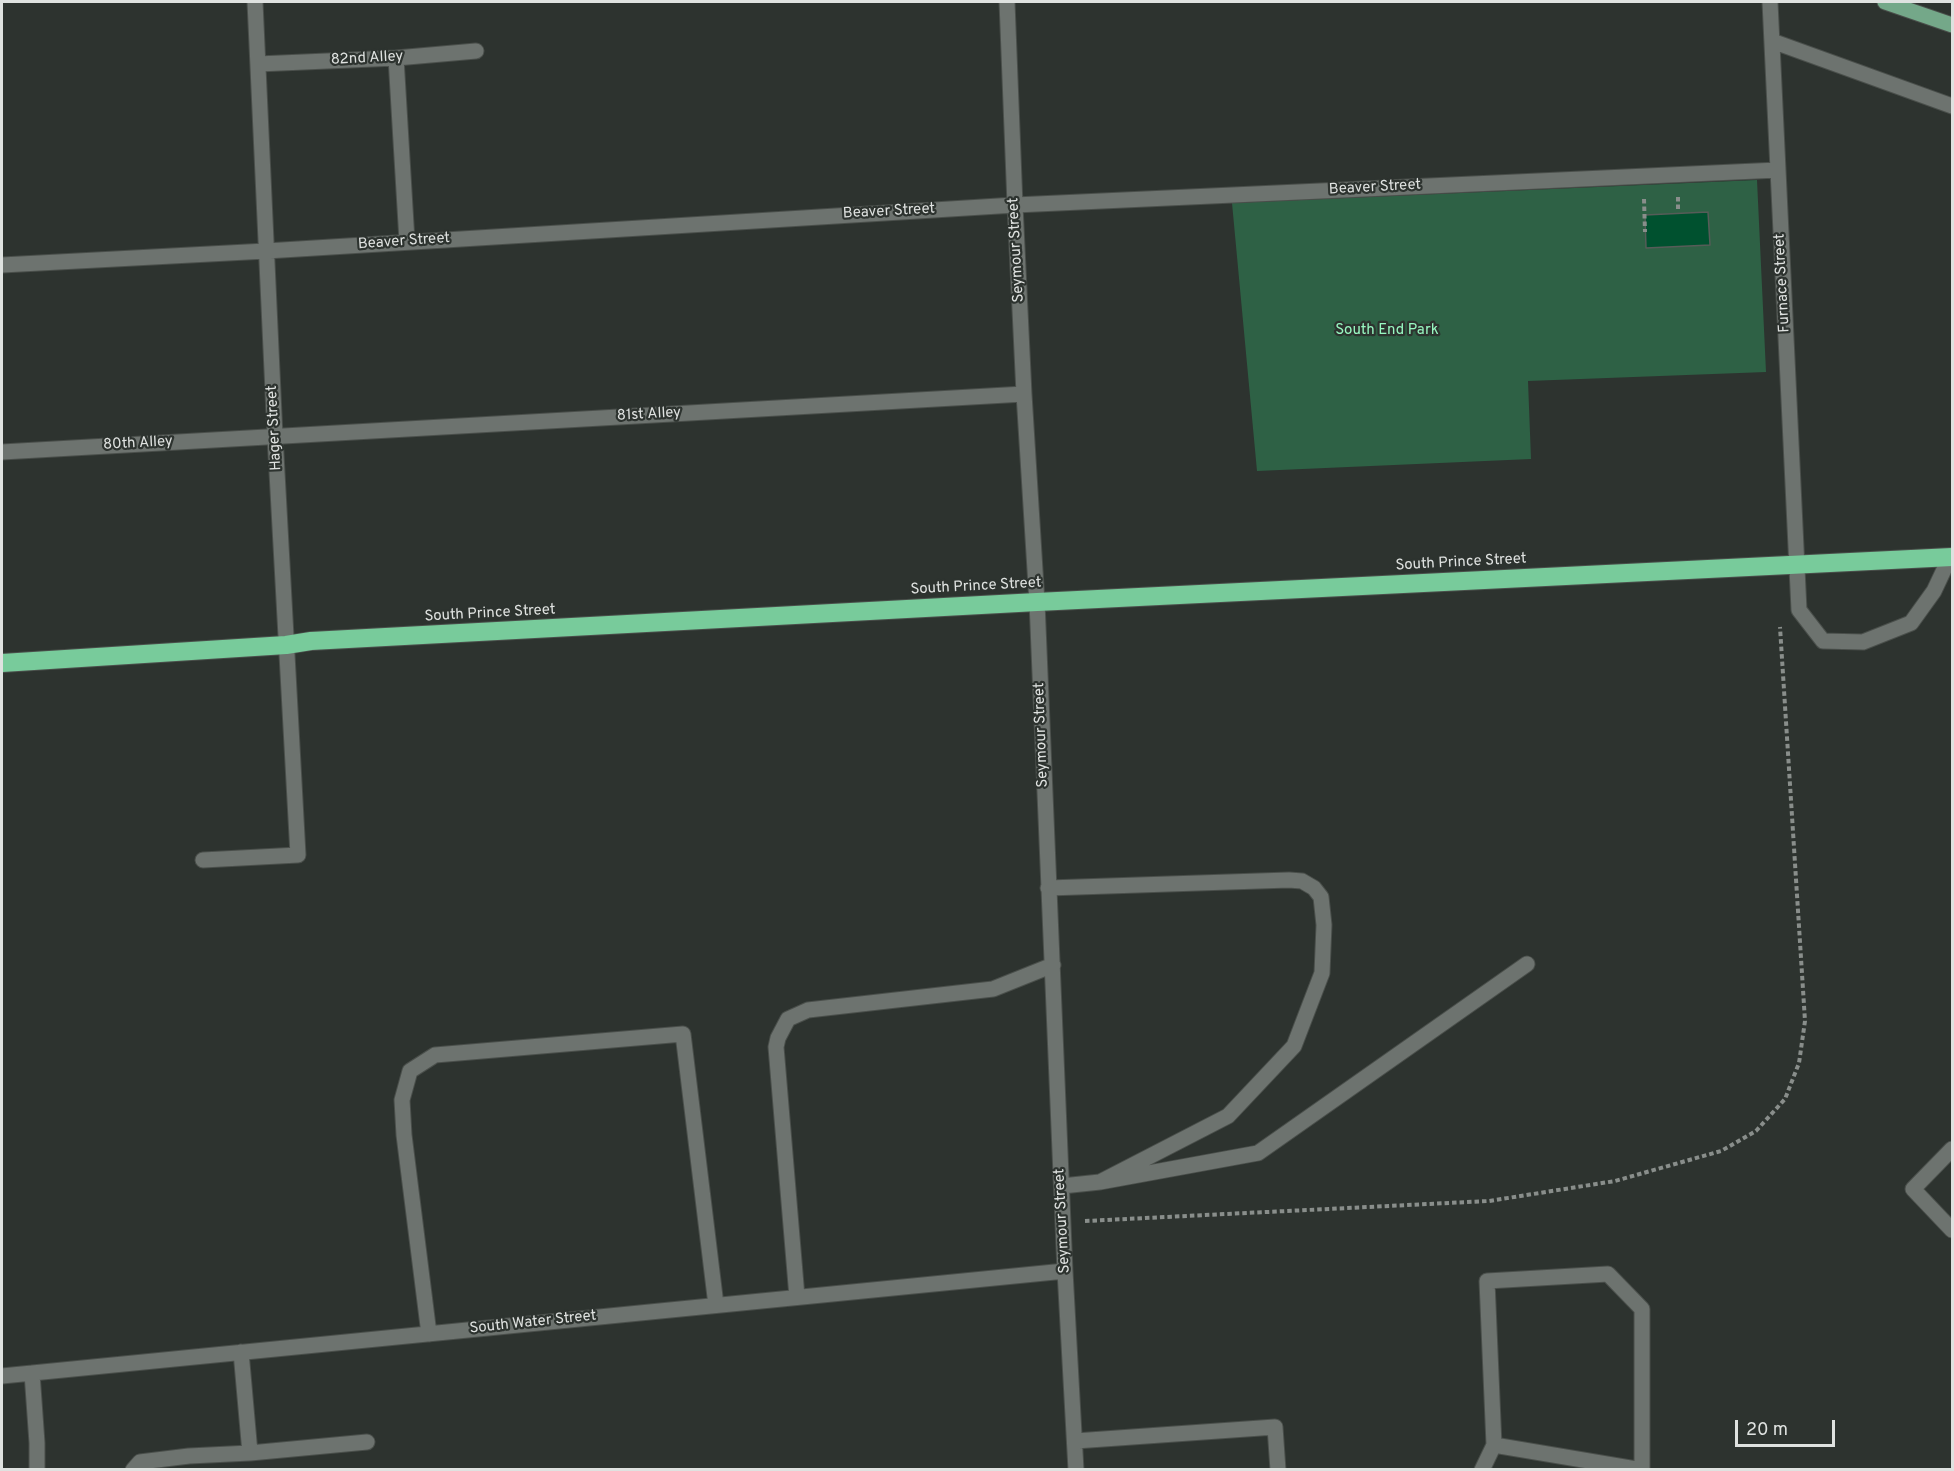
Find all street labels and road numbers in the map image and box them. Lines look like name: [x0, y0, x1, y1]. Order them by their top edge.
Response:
street label: 82nd Alley: [330, 48, 404, 70]
street label: Beaver Street: [1328, 177, 1422, 199]
street label: Seymour Street: [1005, 197, 1029, 303]
street label: Beaver Street: [842, 201, 936, 223]
street label: Beaver Street: [357, 230, 451, 254]
street label: Furnace Street: [1771, 233, 1795, 333]
street label: Hager Street: [264, 385, 286, 471]
street label: 81st Alley: [616, 404, 682, 426]
street label: 80th Alley: [103, 433, 173, 455]
street label: South Prince Street: [1395, 551, 1527, 575]
street label: South Prince Street: [910, 575, 1042, 599]
street label: South Prince Street: [424, 602, 556, 626]
street label: Seymour Street: [1031, 682, 1053, 788]
street label: Seymour Street: [1051, 1168, 1075, 1274]
street label: South Water Street: [469, 1307, 597, 1339]

